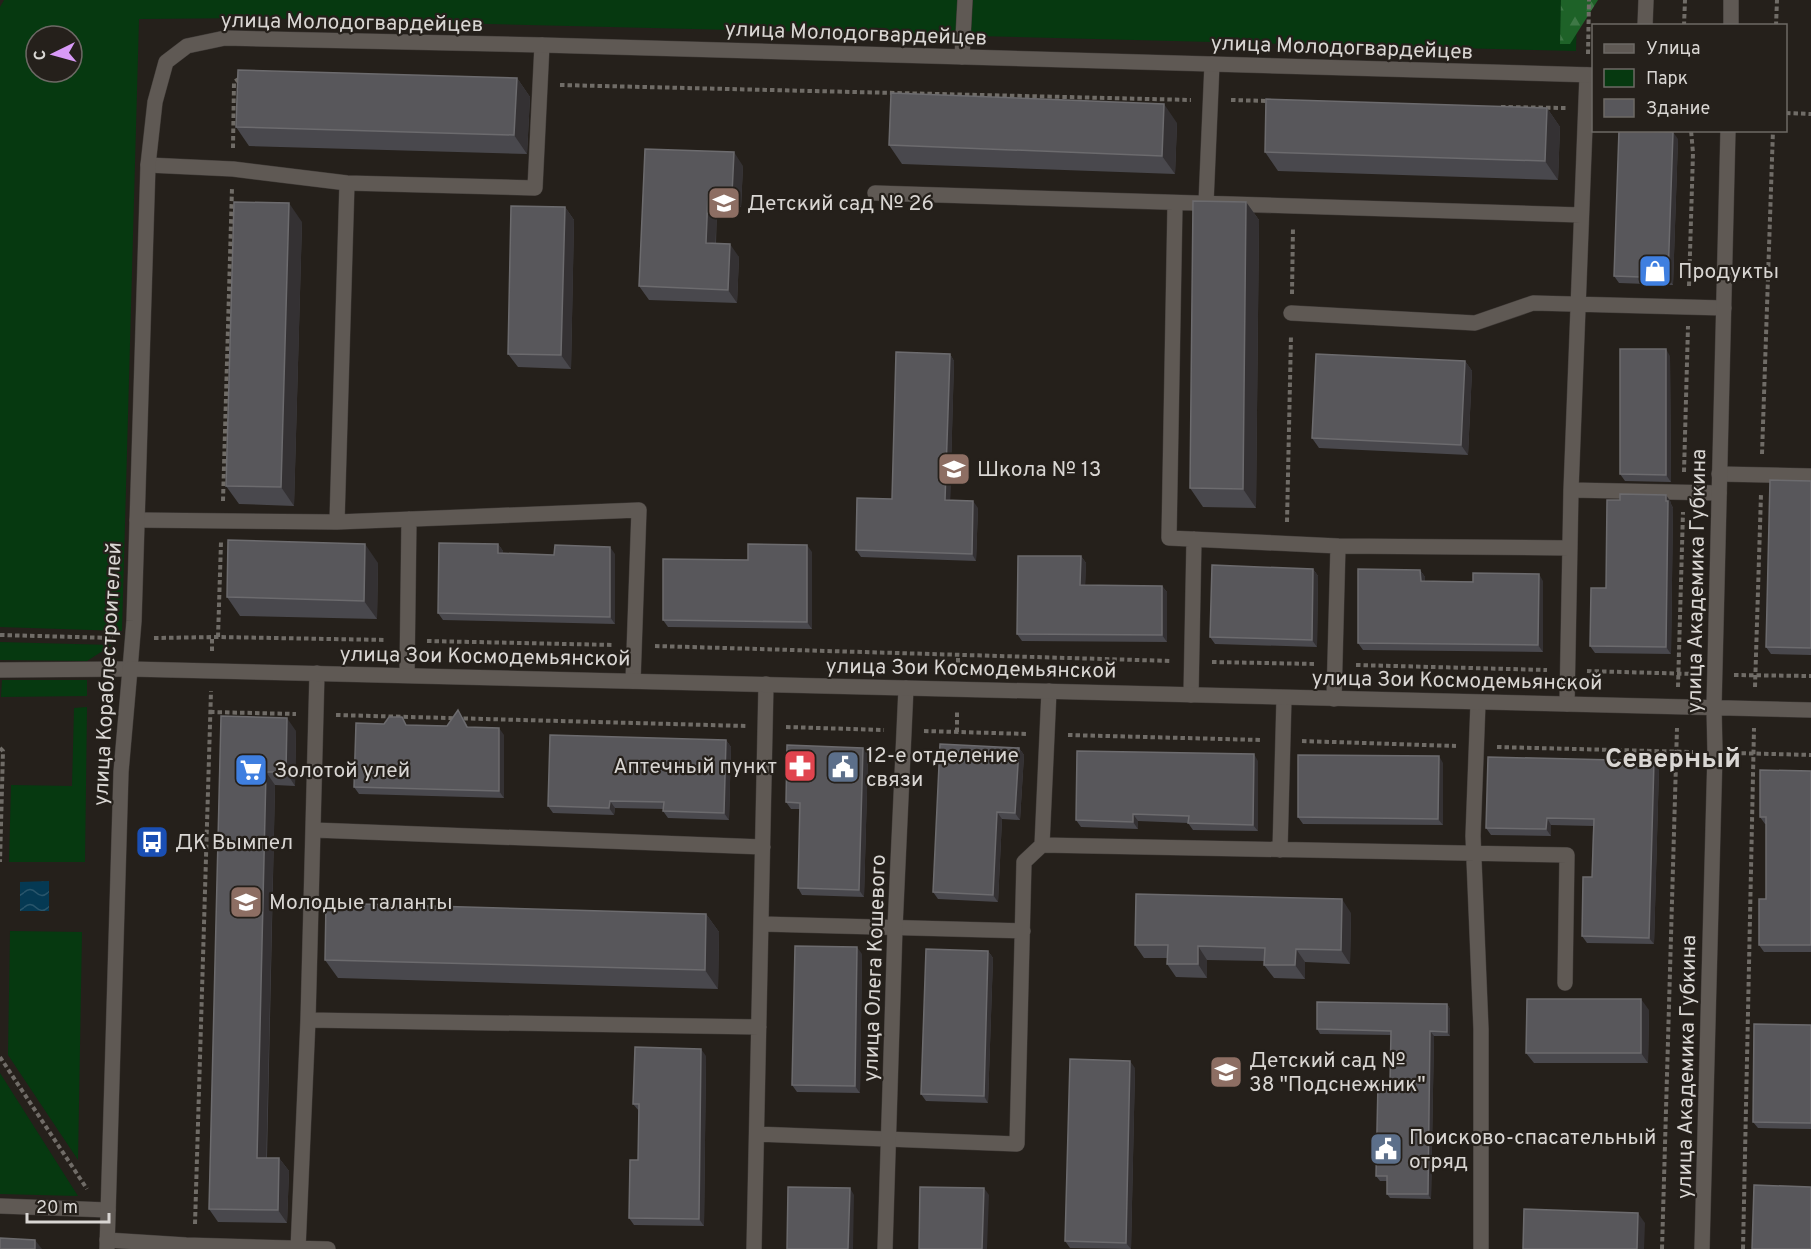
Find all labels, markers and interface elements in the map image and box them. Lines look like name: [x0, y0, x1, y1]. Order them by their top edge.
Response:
street label: улица Молодогвардейцев: [220, 8, 484, 39]
street label: улица Молодогвардейцев: [724, 16, 988, 53]
north arrow: [24, 24, 84, 84]
legend: [1592, 24, 1787, 132]
street label: улица Молодогвардейцев: [1210, 30, 1474, 67]
text: Улица: [1646, 38, 1700, 61]
text: С: [31, 49, 51, 61]
text: Парк: [1646, 68, 1688, 91]
text: Здание: [1646, 98, 1710, 121]
school or university icon: Детский сад № 26: [706, 185, 742, 221]
place label: Детский сад № 26: [747, 191, 934, 218]
shop icon: Продукты: [1637, 253, 1673, 289]
place label: Продукты: [1678, 259, 1779, 286]
street label: улица Академика Губкина: [1682, 449, 1713, 713]
school or university icon: Школа № 13: [936, 451, 972, 487]
place label: Школа № 13: [977, 457, 1101, 484]
street label: улица Кораблестроителей: [88, 541, 129, 807]
street label: улица Зои Космодемьянской: [339, 641, 631, 674]
street label: улица Зои Космодемьянской: [825, 653, 1117, 686]
street label: улица Зои Космодемьянской: [1311, 665, 1603, 698]
place label: 12-е отделение связи: [866, 743, 1019, 794]
district label: Северный: [1605, 743, 1741, 777]
pharmacy icon: Аптечный пункт: [782, 748, 818, 784]
public building icon: 12-е отделение связи: [825, 749, 861, 785]
supermarket icon: Золотой улей: [233, 752, 269, 788]
place label: Аптечный пункт: [613, 754, 777, 781]
place label: Золотой улей: [274, 758, 410, 785]
bus stop icon: ДК Вымпел: [134, 824, 170, 860]
place label: ДК Вымпел: [175, 830, 293, 857]
street label: улица Олега Кошевого: [858, 854, 893, 1082]
school or university icon: Молодые таланты: [228, 884, 264, 920]
place label: Молодые таланты: [269, 890, 453, 917]
street label: улица Академика Губкина: [1672, 935, 1703, 1199]
place label: Детский сад № 38 "Подснежник": [1249, 1048, 1426, 1099]
school or university icon: Детский сад № 38 "Подснежник": [1208, 1054, 1244, 1090]
place label: Поисково-спасательный отряд: [1409, 1125, 1656, 1176]
public building icon: Поисково-спасательный отряд: [1368, 1131, 1404, 1167]
scale bar: [27, 1186, 110, 1224]
text: 20 m: [36, 1197, 78, 1220]

